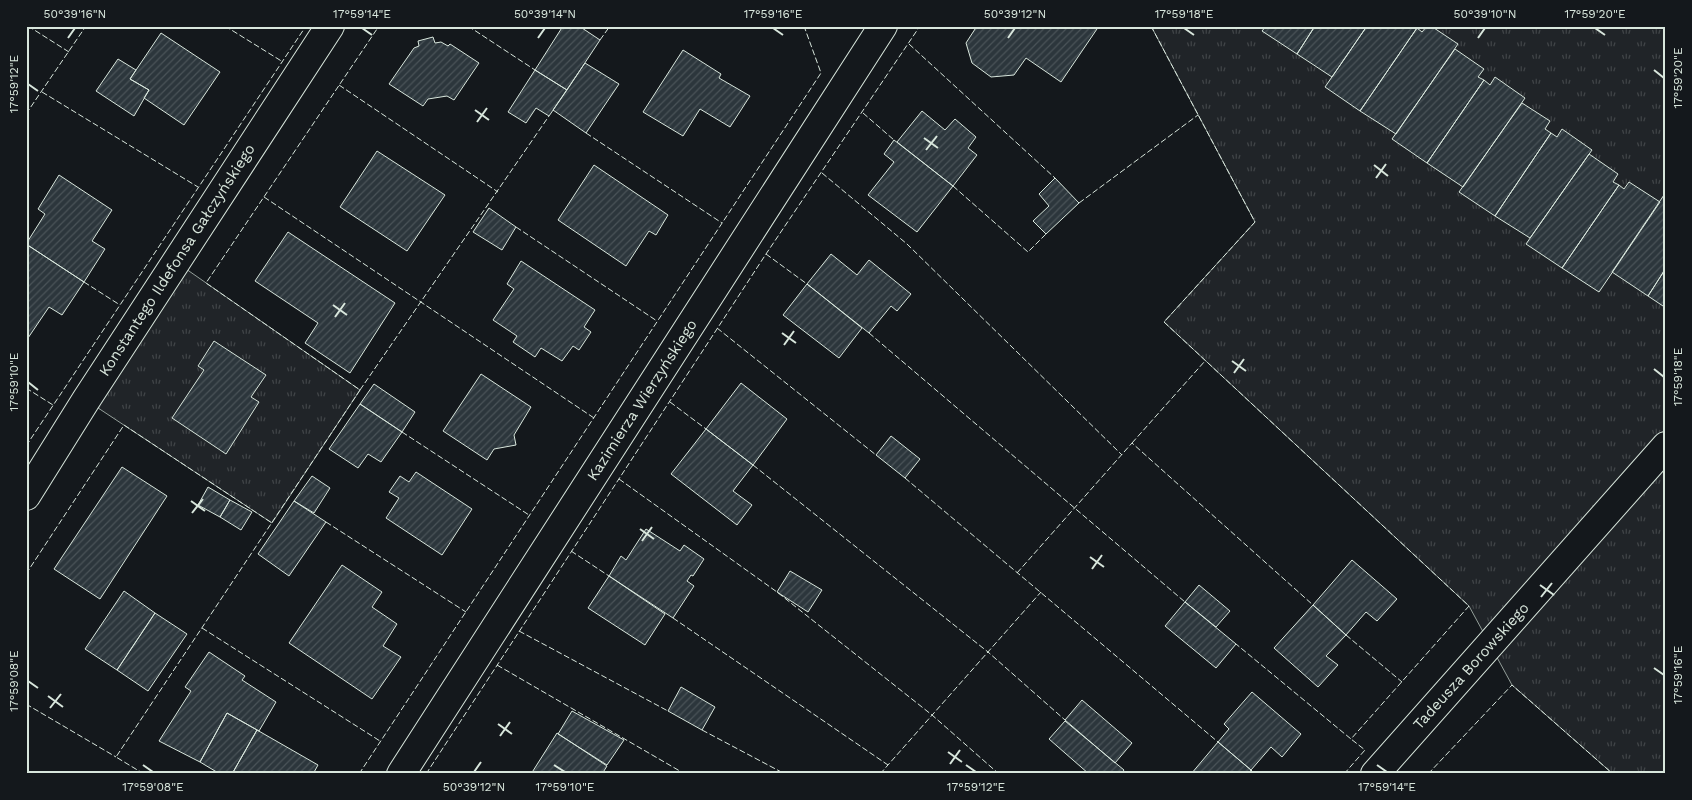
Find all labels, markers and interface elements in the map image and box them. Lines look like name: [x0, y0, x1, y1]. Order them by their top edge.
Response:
text: 50°39'16"N: [44, 7, 106, 21]
text: 17°59'14"E: [333, 7, 391, 21]
text: 50°39'14"N: [514, 7, 576, 21]
text: 17°59'16"E: [744, 7, 803, 21]
text: 50°39'12"N: [984, 7, 1046, 21]
text: 17°59'18"E: [1155, 7, 1214, 21]
text: 50°39'10"N: [1454, 7, 1516, 21]
text: 17°59'20"E: [1564, 7, 1626, 21]
text: 17°59'20"E: [1671, 47, 1685, 109]
text: 17°59'12"E: [7, 55, 21, 113]
street label: Konstantego Ildefonsa Gałczyńskiego: [95, 141, 259, 379]
street label: Kazimierza Wierzyńskiego: [583, 316, 701, 484]
text: 17°59'18"E: [1671, 347, 1685, 406]
text: 17°59'10"E: [7, 352, 21, 411]
street label: Tadeusza Borowskiego: [1409, 599, 1533, 733]
text: 17°59'16"E: [1671, 645, 1685, 704]
text: 17°59'08"E: [7, 650, 21, 712]
text: 17°59'08"E: [122, 780, 184, 794]
text: 50°39'12"N: [443, 780, 505, 794]
text: 17°59'10"E: [536, 780, 595, 794]
text: 17°59'12"E: [947, 780, 1005, 794]
text: 17°59'14"E: [1358, 780, 1416, 794]

